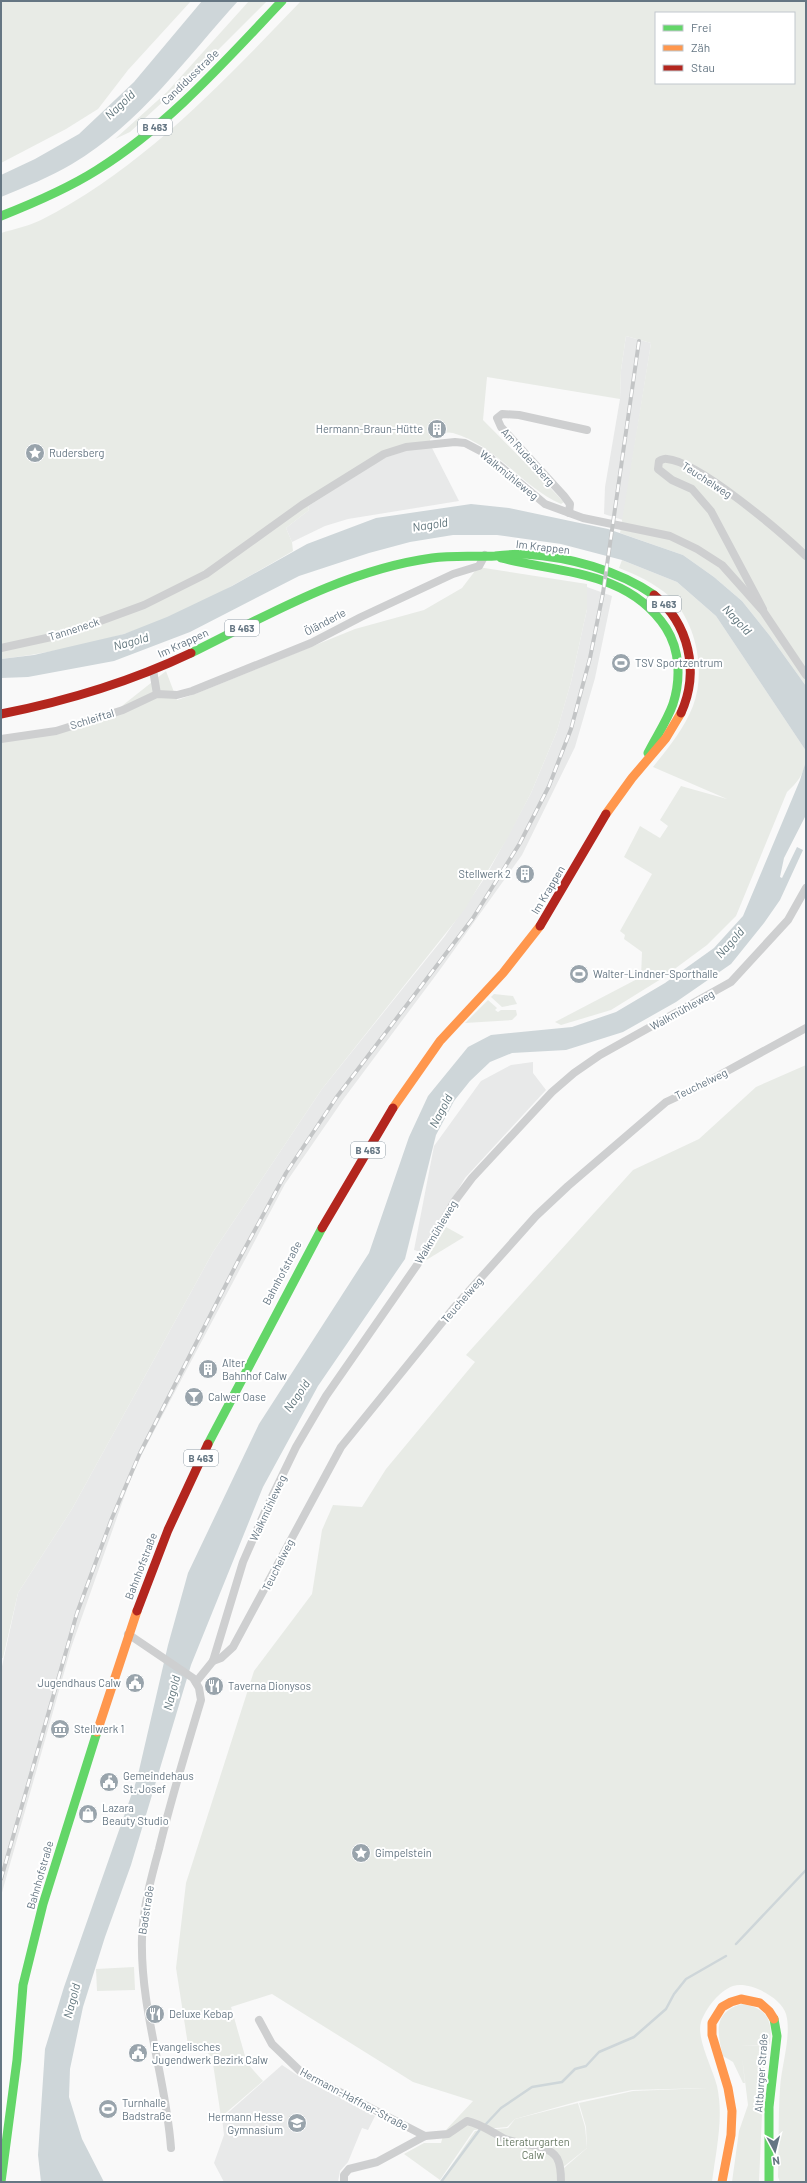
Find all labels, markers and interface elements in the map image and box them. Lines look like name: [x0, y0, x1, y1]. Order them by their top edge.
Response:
legend: [655, 12, 795, 84]
text: Frei: [691, 20, 711, 34]
text: Zäh: [691, 40, 710, 54]
street label: Candidusstraße: [158, 46, 221, 107]
text: Stau: [691, 60, 715, 74]
water label: Nagold: [101, 86, 138, 122]
road number: B 463: [138, 119, 172, 135]
building icon: Hermann-Braun-Hütte: [426, 418, 448, 440]
place label: Hermann-Braun-Hütte: [316, 422, 423, 435]
street label: Am Rudersberg: [499, 425, 558, 488]
place icon: Rudersberg: [24, 442, 46, 464]
place label: Rudersberg: [49, 446, 104, 459]
street label: Walkmühleweg: [477, 447, 541, 502]
street label: Teuchelweg: [680, 459, 735, 501]
water label: Nagold: [411, 514, 449, 534]
street label: Im Krappen: [515, 537, 571, 556]
road number: B 463: [647, 596, 681, 612]
water label: Nagold: [720, 601, 756, 638]
street label: Öländerle: [301, 604, 348, 638]
street label: Tanneneck: [47, 614, 101, 643]
road number: B 463: [225, 620, 259, 636]
street label: Im Krappen: [155, 625, 210, 660]
water label: Nagold: [112, 629, 150, 652]
sports icon: TSV Sportzentrum: [610, 652, 632, 674]
place label: TSV Sportzentrum: [635, 656, 723, 669]
street label: Schleiftal: [68, 706, 115, 731]
building icon: Stellwerk 2: [514, 863, 536, 885]
street label: Im Krappen: [528, 863, 567, 916]
place label: Stellwerk 2: [459, 867, 511, 880]
water label: Nagold: [712, 924, 747, 960]
sports icon: Walter-Lindner-Sporthalle: [568, 963, 590, 985]
place label: Walter-Lindner-Sporthalle: [593, 967, 718, 980]
street label: Walkmühleweg: [647, 986, 716, 1033]
street label: Teuchelweg: [672, 1065, 729, 1102]
water label: Nagold: [426, 1091, 455, 1130]
road number: B 463: [351, 1142, 385, 1158]
street label: Walkmühleweg: [412, 1198, 460, 1266]
street label: Bahnhofstraße: [259, 1238, 304, 1307]
street label: Teuchelweg: [438, 1274, 485, 1325]
place label: Alter Bahnhof Calw: [222, 1356, 287, 1382]
building icon: Alter Bahnhof Calw: [197, 1358, 219, 1380]
water label: Nagold: [280, 1376, 313, 1414]
bar icon: Calwer Oase: [183, 1386, 205, 1408]
place label: Calwer Oase: [208, 1390, 266, 1403]
road number: B 463: [184, 1450, 218, 1466]
street label: Walkmühleweg: [247, 1473, 289, 1543]
street label: Bahnhofstraße: [122, 1530, 159, 1601]
street label: Teuchelweg: [259, 1536, 296, 1593]
public building icon: Jugendhaus Calw: [124, 1672, 146, 1694]
water label: Nagold: [160, 1673, 183, 1712]
restaurant icon: Taverna Dionysos: [203, 1675, 225, 1697]
place label: Jugendhaus Calw: [38, 1676, 121, 1689]
place label: Taverna Dionysos: [228, 1679, 311, 1692]
museum icon: Stellwerk 1: [49, 1718, 71, 1740]
place label: Stellwerk 1: [74, 1722, 124, 1735]
place label: Gemeindehaus St. Josef: [123, 1769, 194, 1795]
public building icon: Gemeindehaus St. Josef: [98, 1771, 120, 1793]
place label: Lazara Beauty Studio: [102, 1801, 169, 1827]
shop icon: Lazara Beauty Studio: [77, 1803, 99, 1825]
street label: Bahnhofstraße: [24, 1839, 56, 1911]
place icon: Gimpelstein: [350, 1842, 372, 1864]
place label: Gimpelstein: [375, 1846, 432, 1859]
street label: Badstraße: [135, 1884, 156, 1935]
water label: Nagold: [60, 1981, 83, 2020]
restaurant icon: Deluxe Kebap: [144, 2003, 166, 2025]
place label: Deluxe Kebap: [169, 2007, 233, 2020]
street label: Altburger Straße: [751, 2033, 770, 2113]
place label: Evangelisches Jugendwerk Bezirk Calw: [152, 2040, 268, 2066]
public building icon: Evangelisches Jugendwerk Bezirk Calw: [127, 2042, 149, 2064]
street label: Hermann-Haffner-Straße: [298, 2065, 411, 2133]
place label: Turnhalle Badstraße: [122, 2096, 171, 2122]
sports icon: Turnhalle Badstraße: [97, 2098, 119, 2120]
place label: Hermann Hesse Gymnasium: [208, 2110, 283, 2136]
school or university icon: Hermann Hesse Gymnasium: [286, 2112, 308, 2134]
north arrow: [755, 2131, 795, 2171]
park label: Literaturgarten Calw: [496, 2135, 570, 2161]
text: N: [772, 2155, 781, 2168]

